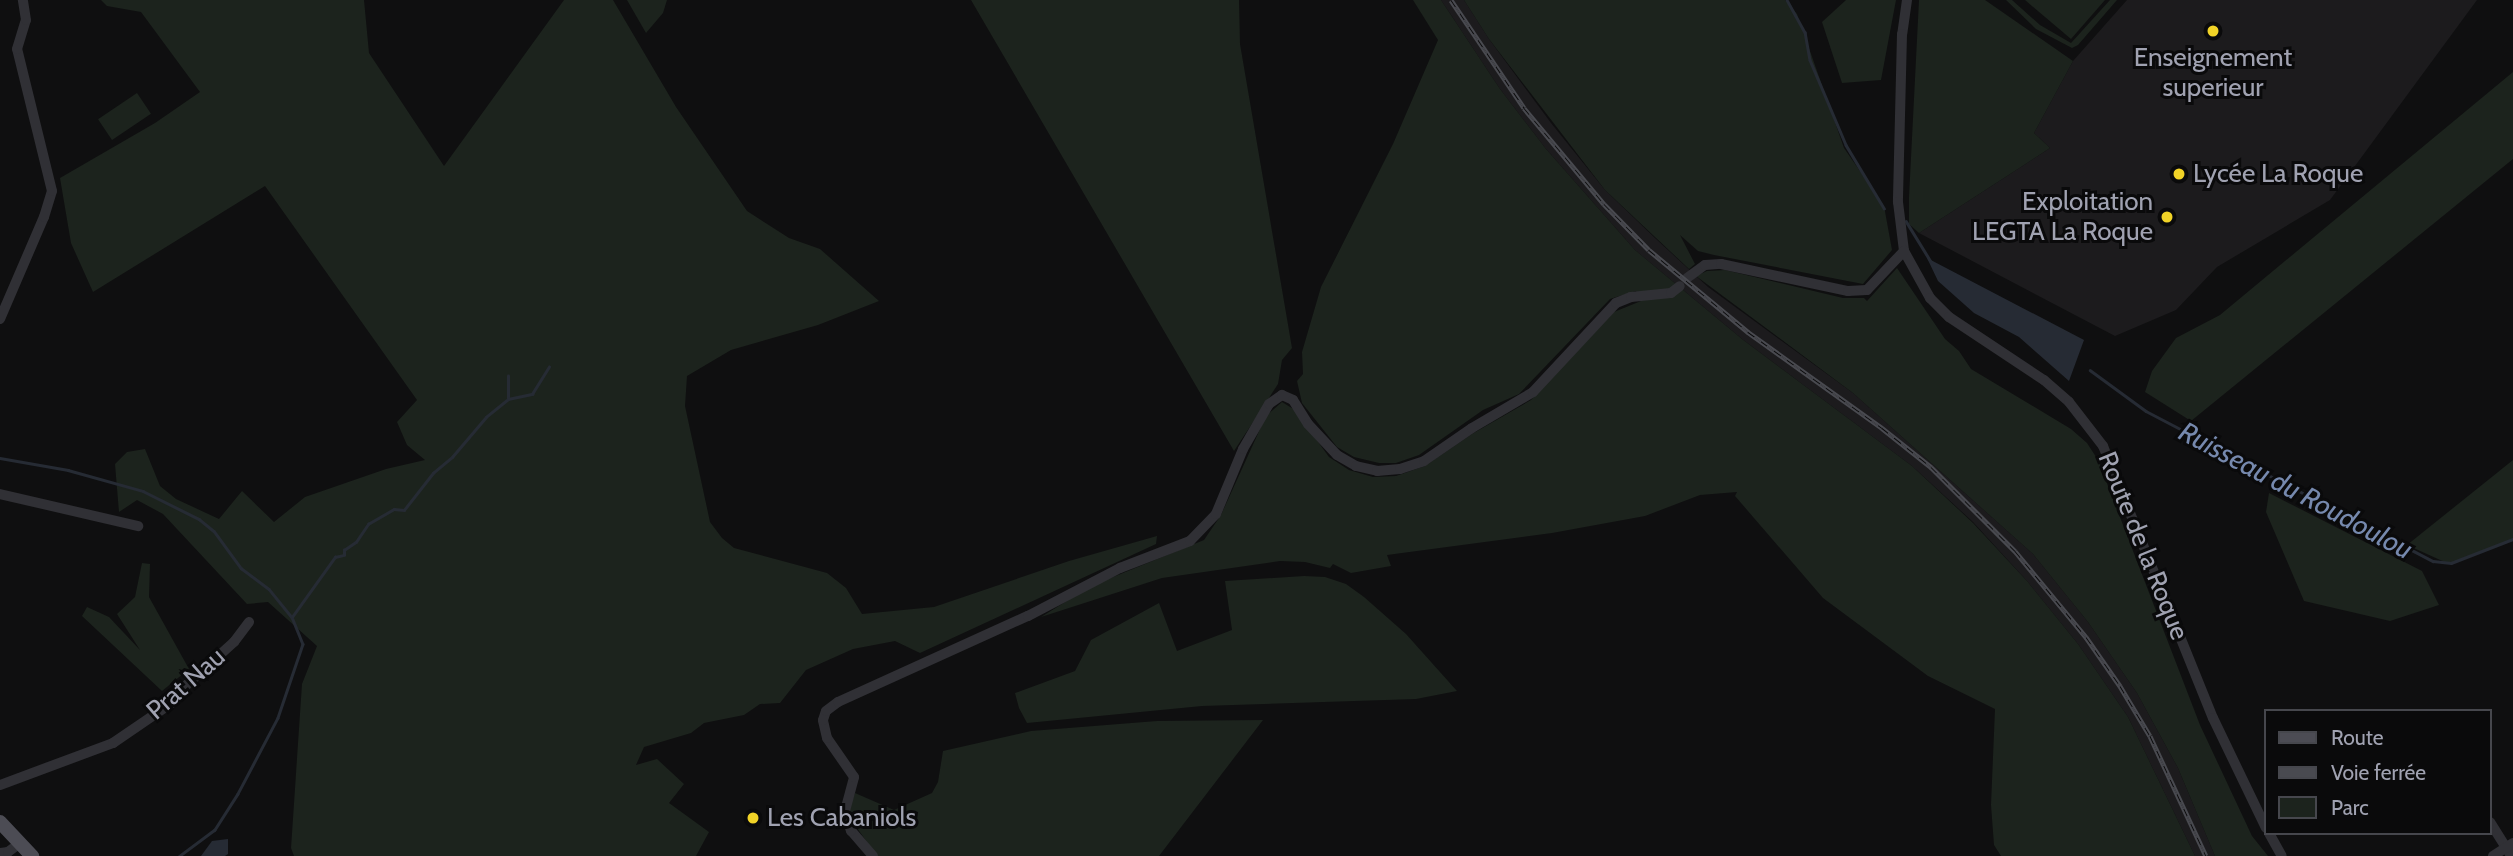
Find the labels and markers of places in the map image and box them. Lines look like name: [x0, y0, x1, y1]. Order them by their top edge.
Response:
marker: Enseignement superieur: [2205, 23, 2221, 39]
place label: Enseignement superieur: [2134, 42, 2292, 104]
place label: Lycée La Roque: [2193, 158, 2363, 190]
marker: Lycée La Roque: [2171, 166, 2187, 182]
place label: Exploitation LEGTA La Roque: [1972, 186, 2153, 248]
marker: Exploitation LEGTA La Roque: [2159, 209, 2175, 225]
place label: Les Cabaniols: [767, 802, 916, 834]
marker: Les Cabaniols: [745, 810, 761, 826]

